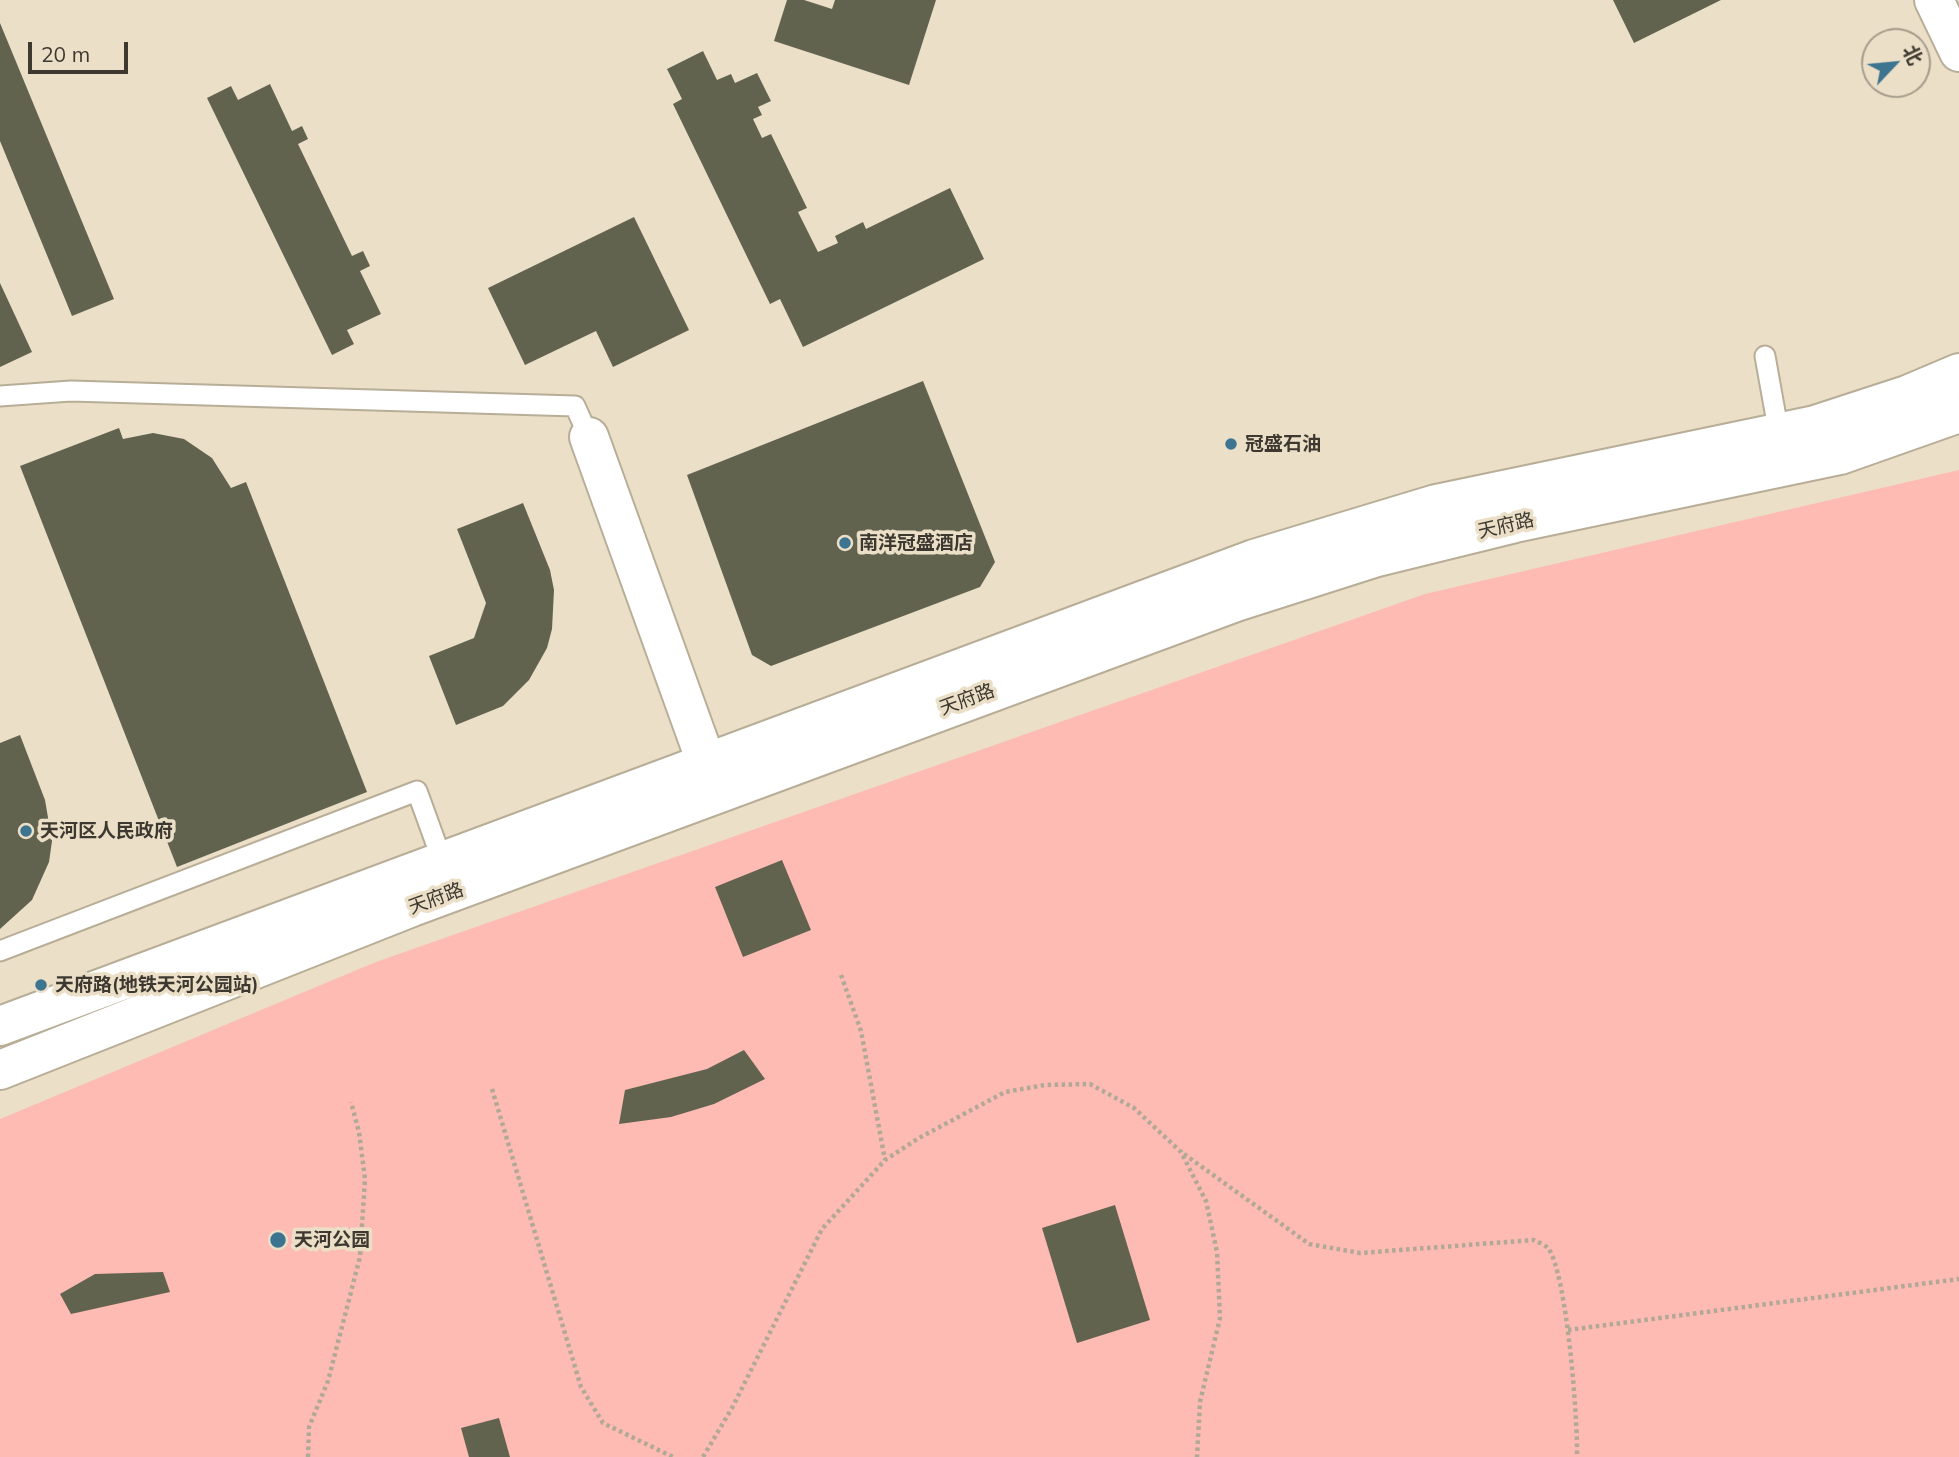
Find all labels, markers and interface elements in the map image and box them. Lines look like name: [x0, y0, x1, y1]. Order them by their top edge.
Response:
scale bar: [32, 28, 131, 72]
north arrow: [1861, 28, 1931, 98]
text: 20 m: [41, 41, 90, 67]
text: 北: [1898, 41, 1928, 68]
place label: 冠盛石油: [1245, 433, 1321, 455]
marker: 冠盛石油: [1223, 436, 1239, 452]
street label: 天府路: [1476, 508, 1536, 544]
place label: 南洋冠盛酒店: [859, 532, 973, 554]
marker: 南洋冠盛酒店: [837, 535, 853, 551]
street label: 天府路: [936, 680, 998, 720]
place label: 天河区人民政府: [40, 820, 173, 842]
marker: 天河区人民政府: [18, 823, 34, 839]
street label: 天府路: [405, 879, 467, 919]
place label: 天府路(地铁天河公园站): [55, 974, 259, 996]
marker: 天府路(地铁天河公园站): [33, 977, 49, 993]
place label: 天河公园: [294, 1229, 370, 1251]
marker: 天河公园: [268, 1230, 288, 1250]

